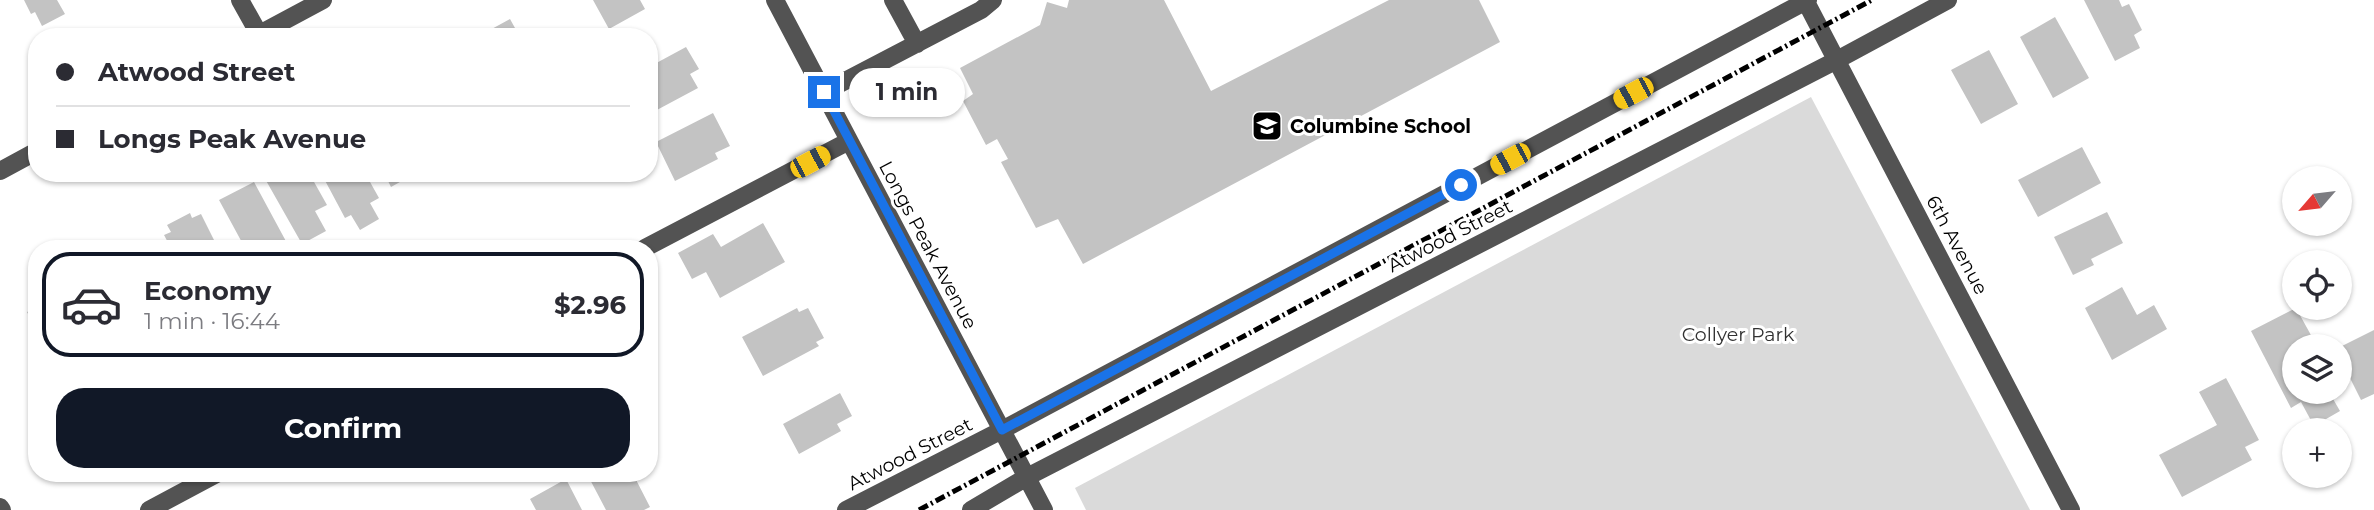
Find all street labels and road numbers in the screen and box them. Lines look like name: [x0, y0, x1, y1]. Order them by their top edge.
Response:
street label: Longs Peak Avenue: [874, 157, 982, 333]
street label: 6th Avenue: [1921, 192, 1993, 298]
street label: Atwood Street: [1384, 195, 1516, 277]
street label: Atwood Street: [844, 413, 976, 495]

